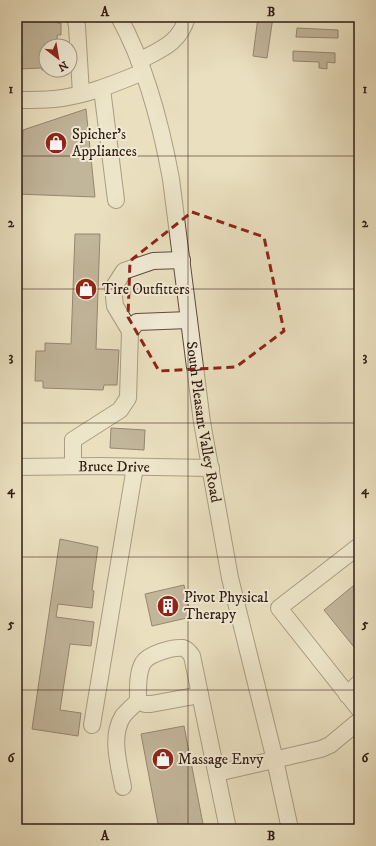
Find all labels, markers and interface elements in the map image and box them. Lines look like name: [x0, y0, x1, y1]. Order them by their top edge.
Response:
text: A: [100, 4, 110, 20]
text: B: [267, 4, 275, 20]
north arrow: [38, 38, 78, 78]
text: N: [55, 57, 70, 74]
text: 1: [9, 81, 14, 97]
text: 1: [363, 81, 368, 97]
place label: Spicher’s Appliances: [72, 125, 137, 161]
shop icon: Spicher’s Appliances: [43, 130, 69, 156]
text: 2: [8, 215, 15, 231]
text: 2: [362, 215, 369, 231]
shop icon: Tire Outfitters: [73, 276, 99, 302]
place label: Tire Outfitters: [102, 280, 190, 299]
street label: South Pleasant Valley Road: [182, 340, 225, 505]
text: 3: [9, 349, 14, 365]
text: 3: [363, 349, 368, 365]
street label: Bruce Drive: [78, 457, 150, 477]
text: 4: [6, 482, 15, 499]
text: 4: [360, 482, 369, 499]
place label: Pivot Physical Therapy: [184, 588, 269, 624]
building icon: Pivot Physical Therapy: [155, 593, 181, 619]
text: 5: [7, 616, 15, 632]
text: 5: [361, 616, 369, 632]
shop icon: Massage Envy: [150, 746, 176, 772]
text: 6: [8, 750, 16, 766]
place label: Massage Envy: [178, 750, 264, 769]
text: 6: [362, 750, 370, 766]
text: A: [100, 828, 110, 844]
text: B: [267, 828, 275, 844]

